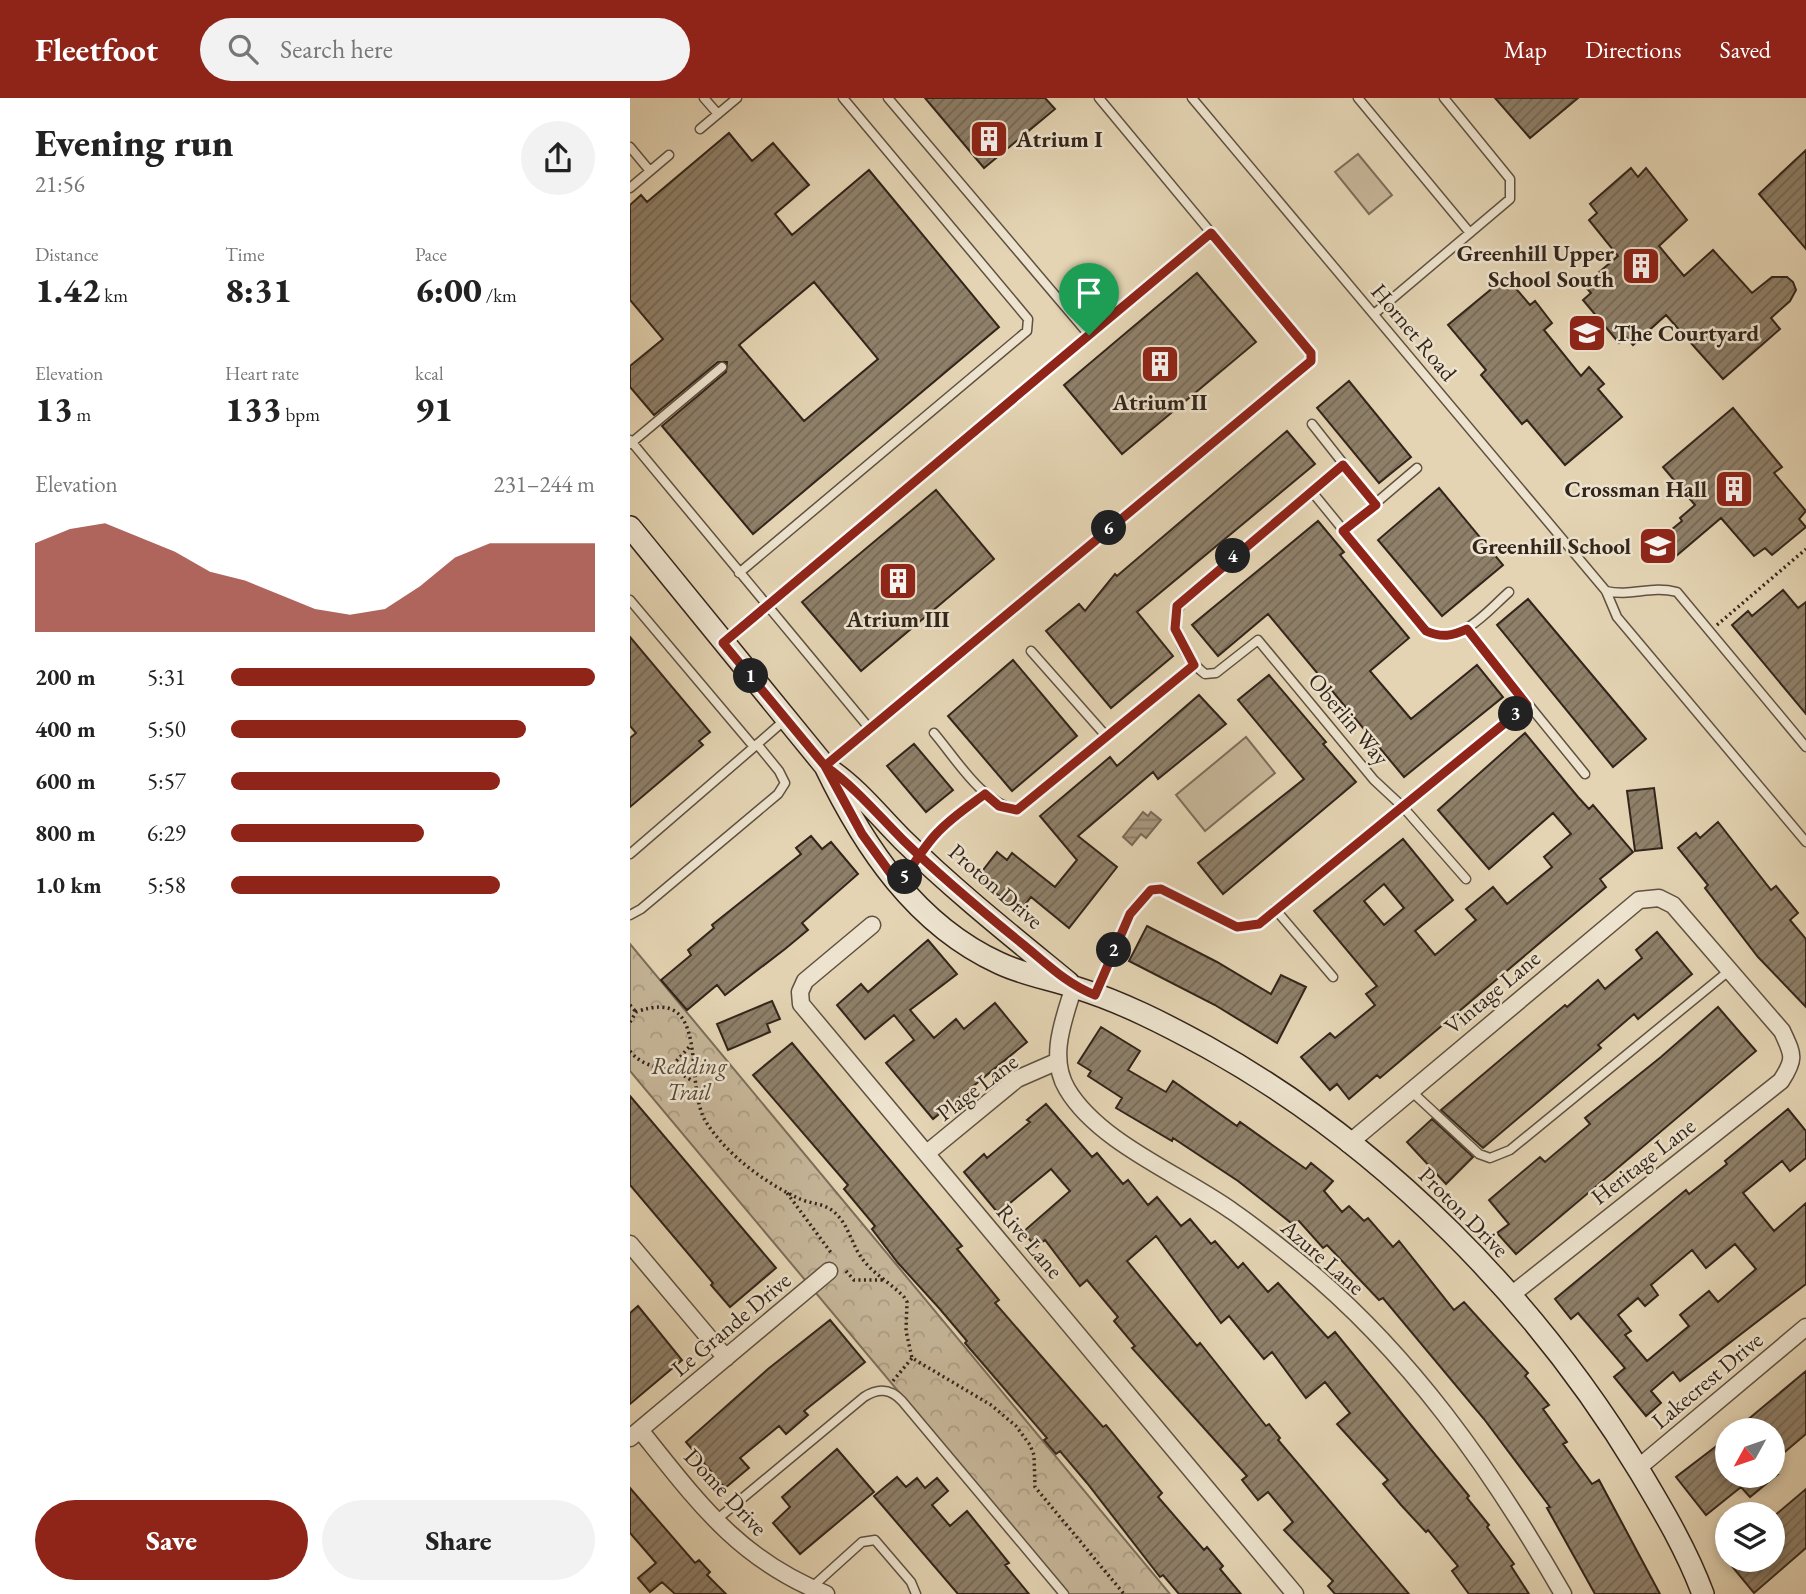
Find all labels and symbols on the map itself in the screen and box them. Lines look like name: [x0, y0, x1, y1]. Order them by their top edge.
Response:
building icon: Atrium I: [968, 118, 1010, 160]
place label: Atrium I: [1015, 124, 1103, 154]
place label: Greenhill Upper School South: [1457, 238, 1614, 294]
building icon: Greenhill Upper School South: [1620, 245, 1662, 287]
pin: [1059, 263, 1119, 335]
street label: Hornet Road: [1364, 277, 1464, 387]
school or university icon: The Courtyard: [1566, 312, 1608, 354]
place label: The Courtyard: [1614, 318, 1759, 348]
building icon: Atrium II: [1139, 343, 1181, 385]
place label: Atrium II: [1112, 387, 1207, 417]
building icon: Crossman Hall: [1713, 468, 1755, 510]
place label: Crossman Hall: [1565, 474, 1707, 504]
pin: 6: [1092, 510, 1126, 546]
school or university icon: Greenhill School: [1637, 525, 1679, 567]
place label: Greenhill School: [1472, 531, 1631, 561]
pin: 4: [1216, 538, 1250, 574]
building icon: Atrium III: [877, 560, 919, 602]
place label: Atrium III: [845, 604, 950, 634]
pin: 1: [734, 658, 768, 694]
street label: Oberlin Way: [1302, 667, 1397, 772]
pin: 3: [1498, 696, 1533, 732]
street label: Proton Drive: [942, 837, 1050, 935]
pin: 5: [888, 860, 922, 894]
pin: 2: [1096, 932, 1132, 968]
street label: Vintage Lane: [1438, 943, 1546, 1041]
street label: Plage Lane: [930, 1047, 1024, 1127]
park label: Redding Trail: [651, 1051, 728, 1107]
street label: Heritage Lane: [1585, 1111, 1701, 1211]
street label: Proton Drive: [1412, 1160, 1516, 1264]
street label: Rive Lane: [990, 1197, 1070, 1285]
street label: Azure Lane: [1274, 1212, 1371, 1302]
street label: Le Grande Drive: [665, 1265, 797, 1383]
street label: Lakecrest Drive: [1645, 1325, 1769, 1435]
north arrow: [1715, 1418, 1785, 1488]
street label: Dome Drive: [678, 1442, 774, 1542]

